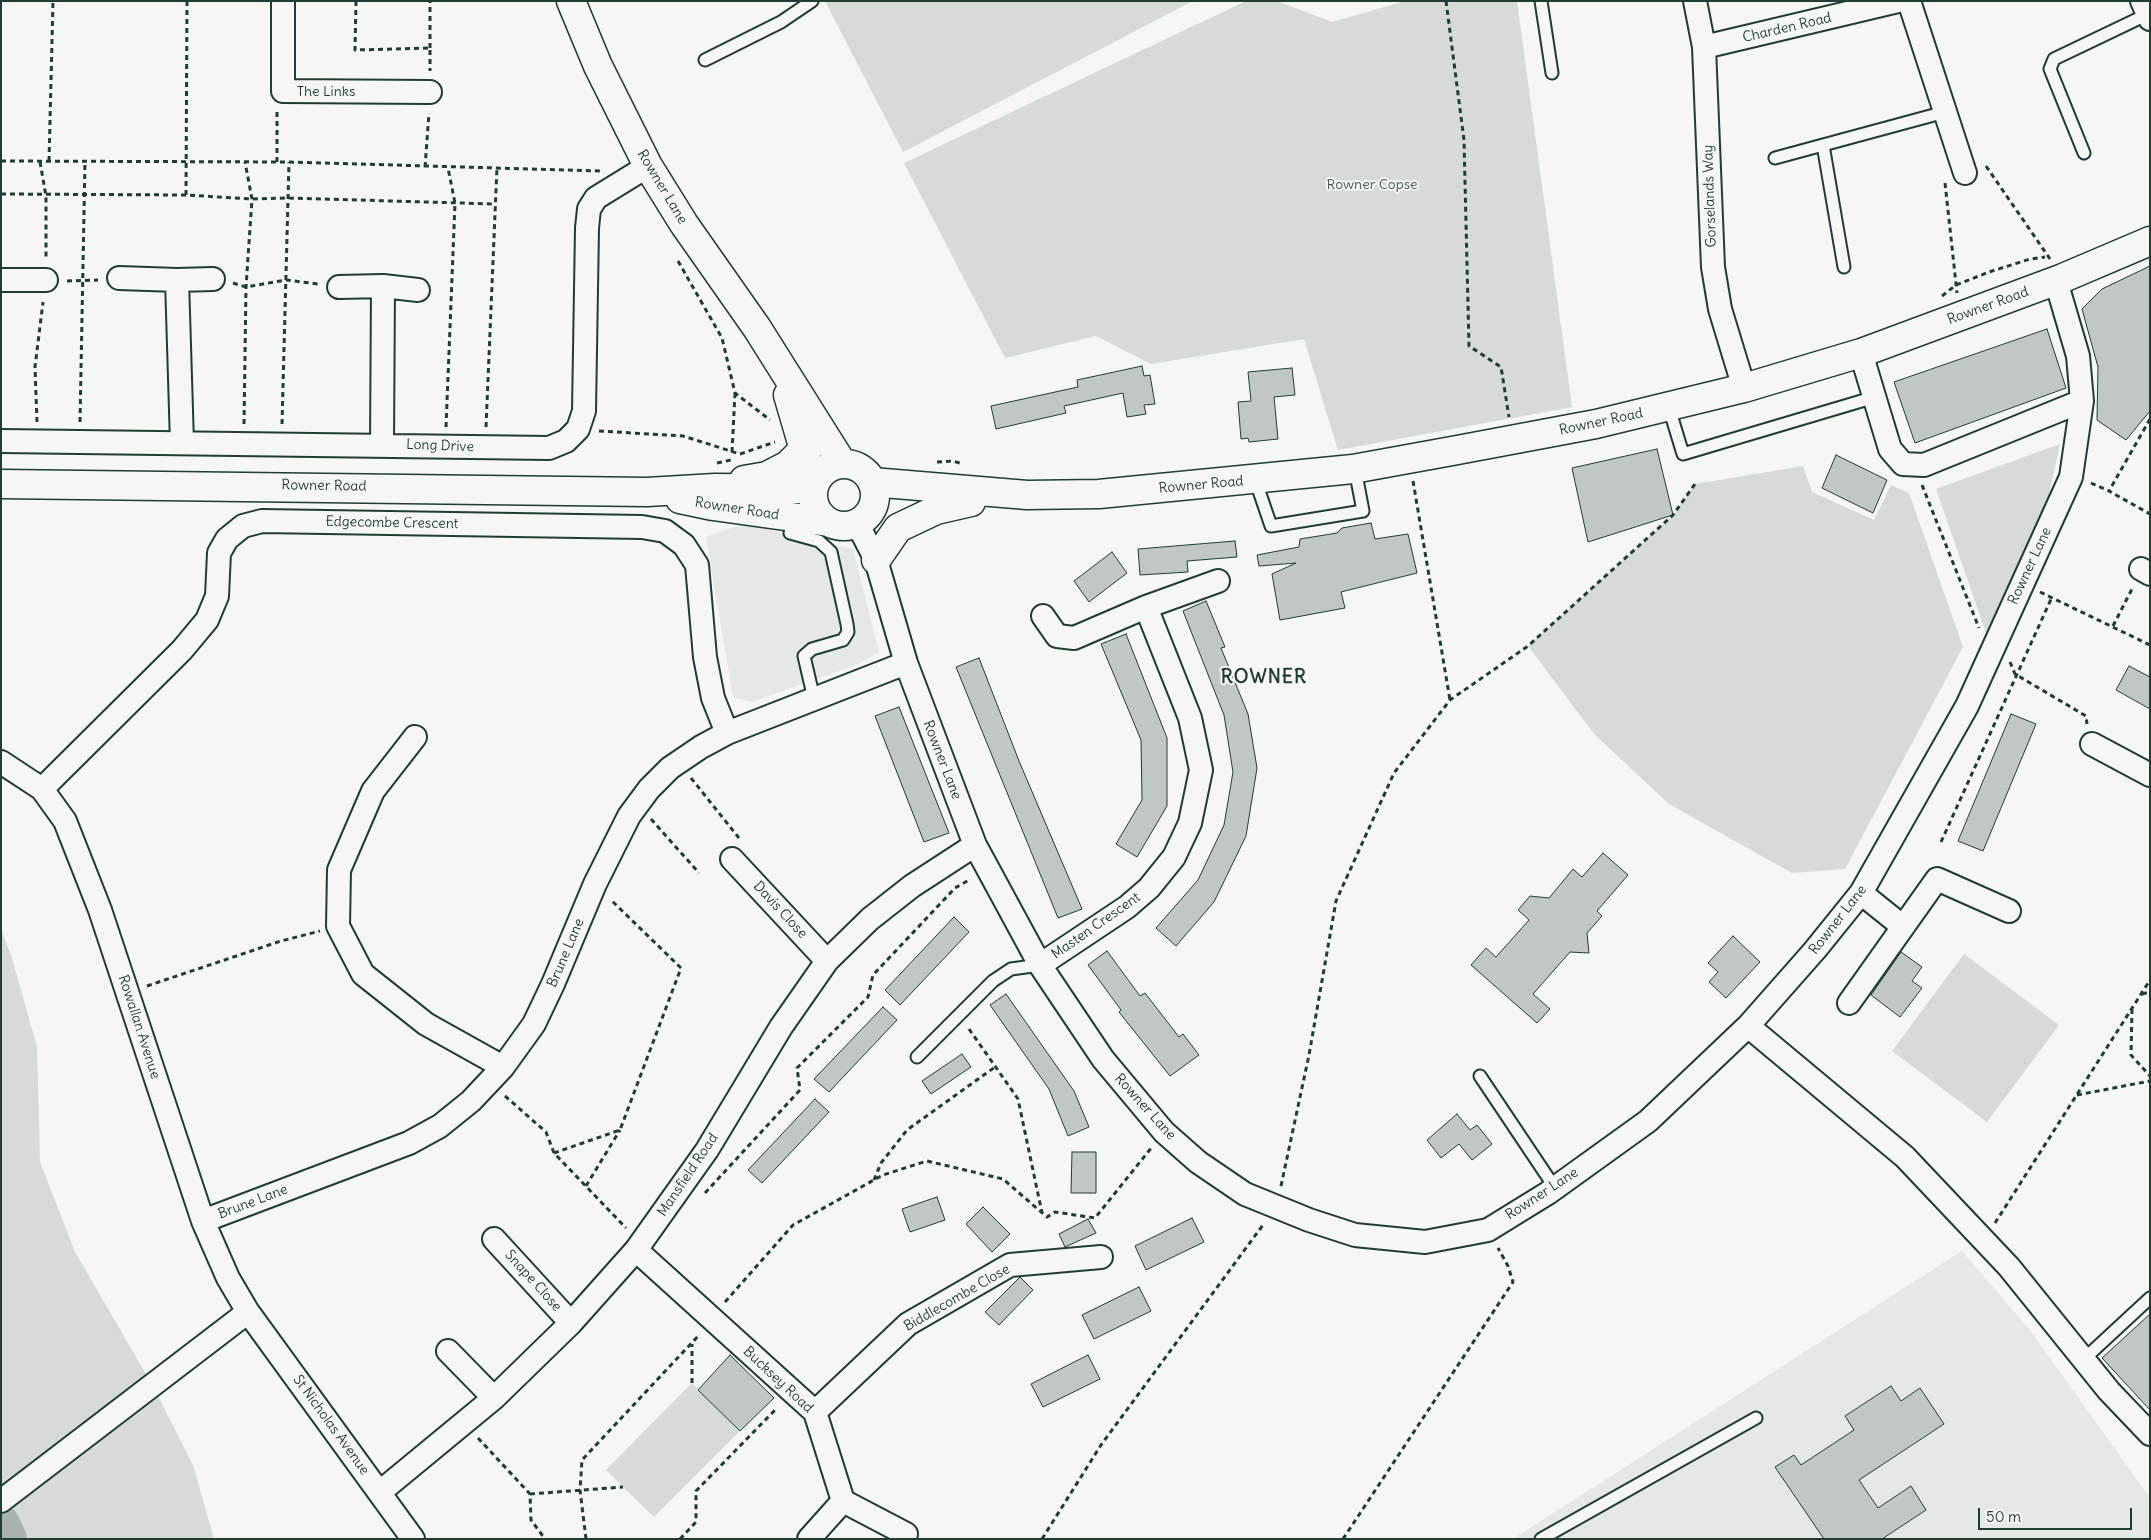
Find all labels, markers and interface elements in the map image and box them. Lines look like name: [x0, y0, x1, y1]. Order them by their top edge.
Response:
street label: Charden Road: [1741, 10, 1833, 46]
street label: The Links: [297, 84, 355, 100]
street label: Gorselands Way: [1700, 144, 1720, 248]
street label: Rowner Lane: [633, 147, 691, 227]
park label: Rowner Copse: [1326, 177, 1418, 193]
street label: Rowner Road: [1945, 284, 2031, 328]
street label: Rowner Road: [1558, 405, 1644, 439]
street label: Long Drive: [406, 436, 474, 456]
street label: Rowner Road: [1158, 473, 1244, 497]
street label: Rowner Road: [281, 477, 367, 495]
street label: Rowner Road: [694, 494, 780, 524]
street label: Edgecombe Crescent: [325, 513, 459, 533]
street label: Rowner Lane: [2005, 525, 2055, 607]
district label: ROWNER: [1220, 667, 1308, 689]
street label: Rowner Lane: [919, 718, 965, 802]
street label: Davis Close: [749, 878, 811, 942]
street label: Rowner Lane: [1806, 882, 1870, 958]
street label: Masten Crescent: [1048, 889, 1144, 963]
street label: Brune Lane: [544, 916, 588, 990]
street label: Rowallan Avenue: [114, 973, 164, 1081]
street label: Rowner Lane: [1111, 1070, 1179, 1144]
street label: Mansfield Road: [654, 1130, 722, 1220]
street label: Rowner Lane: [1502, 1164, 1582, 1224]
street label: Brune Lane: [216, 1181, 290, 1223]
street label: Snape Close: [501, 1247, 565, 1315]
street label: Biddlecombe Close: [901, 1261, 1013, 1335]
street label: Bucksey Road: [740, 1343, 816, 1417]
street label: St Nicholas Avenue: [289, 1372, 373, 1478]
scale bar: [1981, 1498, 2135, 1530]
text: 50 m: [1986, 1507, 2021, 1526]

